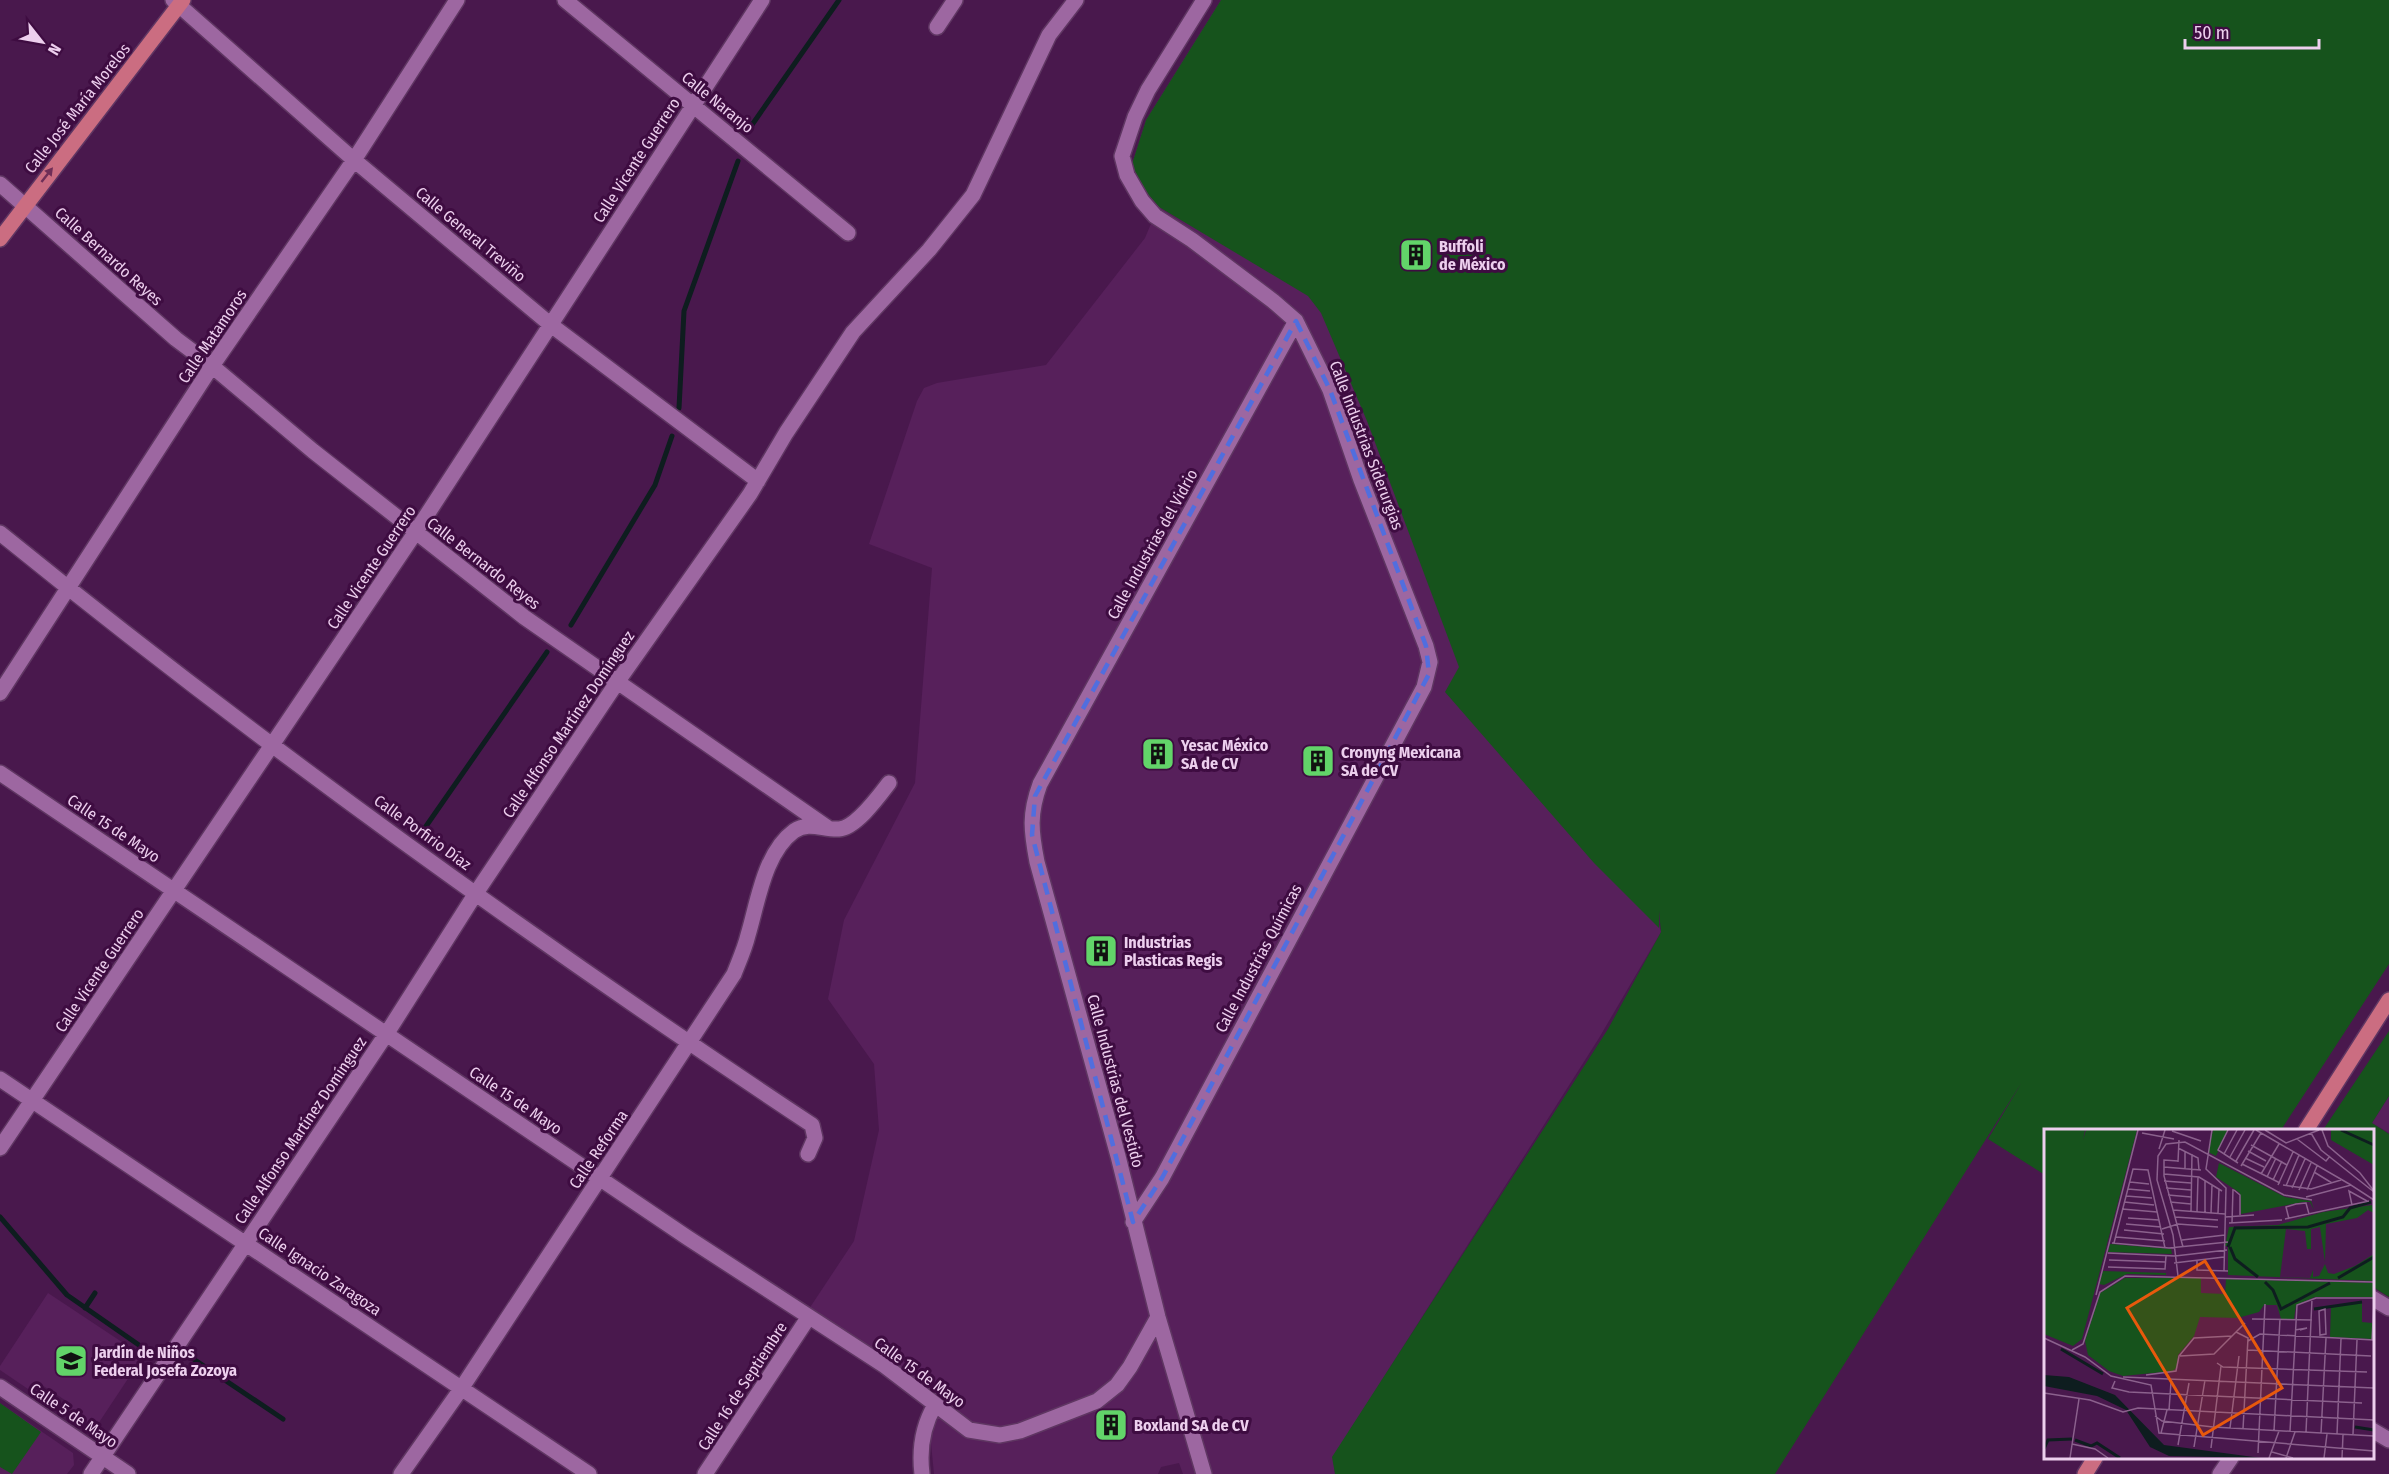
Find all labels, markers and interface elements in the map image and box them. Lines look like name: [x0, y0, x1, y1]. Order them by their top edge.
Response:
north arrow: [12, 12, 72, 72]
scale bar: [2185, 12, 2318, 50]
text: 50 m: [2194, 22, 2230, 44]
street label: Calle José María Morelos: [21, 39, 134, 177]
text: N: [44, 40, 65, 58]
street label: Calle Naranjo: [678, 68, 757, 137]
street label: Calle Vicente Guerrero: [589, 94, 684, 226]
one-way arrow: [41, 168, 53, 183]
street label: Calle General Treviño: [412, 183, 530, 286]
street label: Calle Bernardo Reyes: [51, 203, 166, 310]
building icon: Buffoli de México: [1398, 237, 1434, 273]
place label: Buffoli de México: [1439, 237, 1506, 274]
street label: Calle Matamoros: [174, 286, 251, 387]
street label: Calle Industrias Siderurgias: [1326, 358, 1408, 532]
street label: Calle Industrias del Vidrio: [1103, 466, 1202, 623]
street label: Calle Vicente Guerrero: [323, 502, 420, 633]
street label: Calle Bernardo Reyes: [423, 513, 544, 614]
street label: Calle Alfonso Martínez Domínguez: [499, 627, 638, 821]
building icon: Yesac México SA de CV: [1140, 736, 1176, 772]
place label: Yesac México SA de CV: [1180, 736, 1269, 773]
building icon: Cronyng Mexicana SA de CV: [1300, 743, 1336, 779]
place label: Cronyng Mexicana SA de CV: [1341, 743, 1461, 780]
street label: Calle 15 de Mayo: [64, 790, 164, 866]
street label: Calle Porfirio Díaz: [371, 791, 475, 874]
street label: Calle Industrias Químicas: [1211, 881, 1306, 1036]
street label: Calle Vicente Guerrero: [51, 905, 148, 1036]
building icon: Industrias Plasticas Regis: [1083, 933, 1119, 969]
place label: Industrias Plasticas Regis: [1124, 933, 1222, 970]
street label: Calle Industrias del Vestido: [1083, 992, 1148, 1170]
street label: Calle Alfonso Martínez Domínguez: [231, 1033, 370, 1227]
street label: Calle 15 de Mayo: [466, 1062, 566, 1138]
street label: Calle Reforma: [565, 1106, 632, 1192]
inset map: [2044, 1129, 2374, 1459]
street label: Calle Ignacio Zaragoza: [255, 1223, 385, 1320]
street label: Calle 16 de Septiembre: [694, 1318, 791, 1454]
street label: Calle 15 de Mayo: [871, 1333, 969, 1412]
school or university icon: Jardín de Niños Federal Josefa Zozoya: [53, 1343, 89, 1379]
place label: Jardín de Niños Federal Josefa Zozoya: [93, 1343, 237, 1380]
street label: Calle 5 de Mayo: [26, 1379, 121, 1452]
building icon: Boxland SA de CV: [1093, 1407, 1129, 1443]
place label: Boxland SA de CV: [1134, 1416, 1249, 1435]

